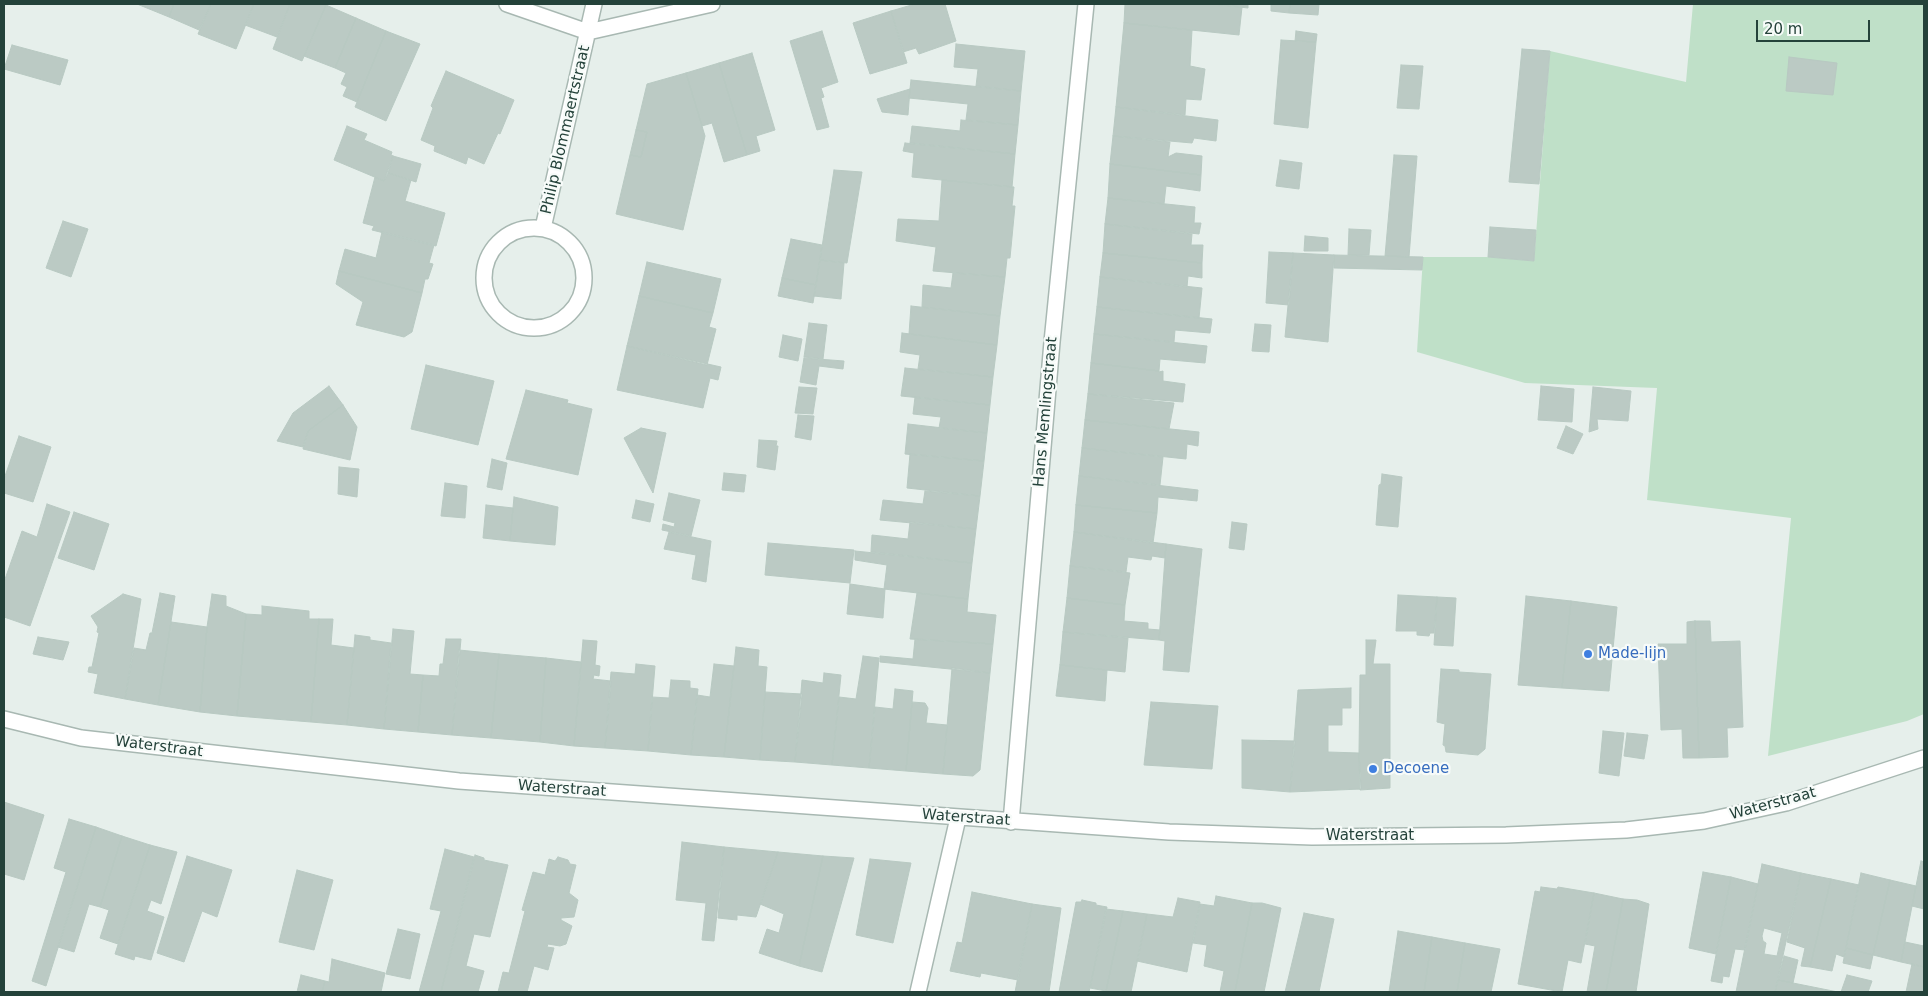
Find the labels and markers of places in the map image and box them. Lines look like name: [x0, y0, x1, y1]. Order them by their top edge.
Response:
place label: Made-lijn: [1598, 645, 1666, 663]
marker: Made-lijn: [1582, 648, 1594, 660]
place label: Decoene: [1383, 760, 1449, 778]
marker: Decoene: [1367, 763, 1379, 775]

